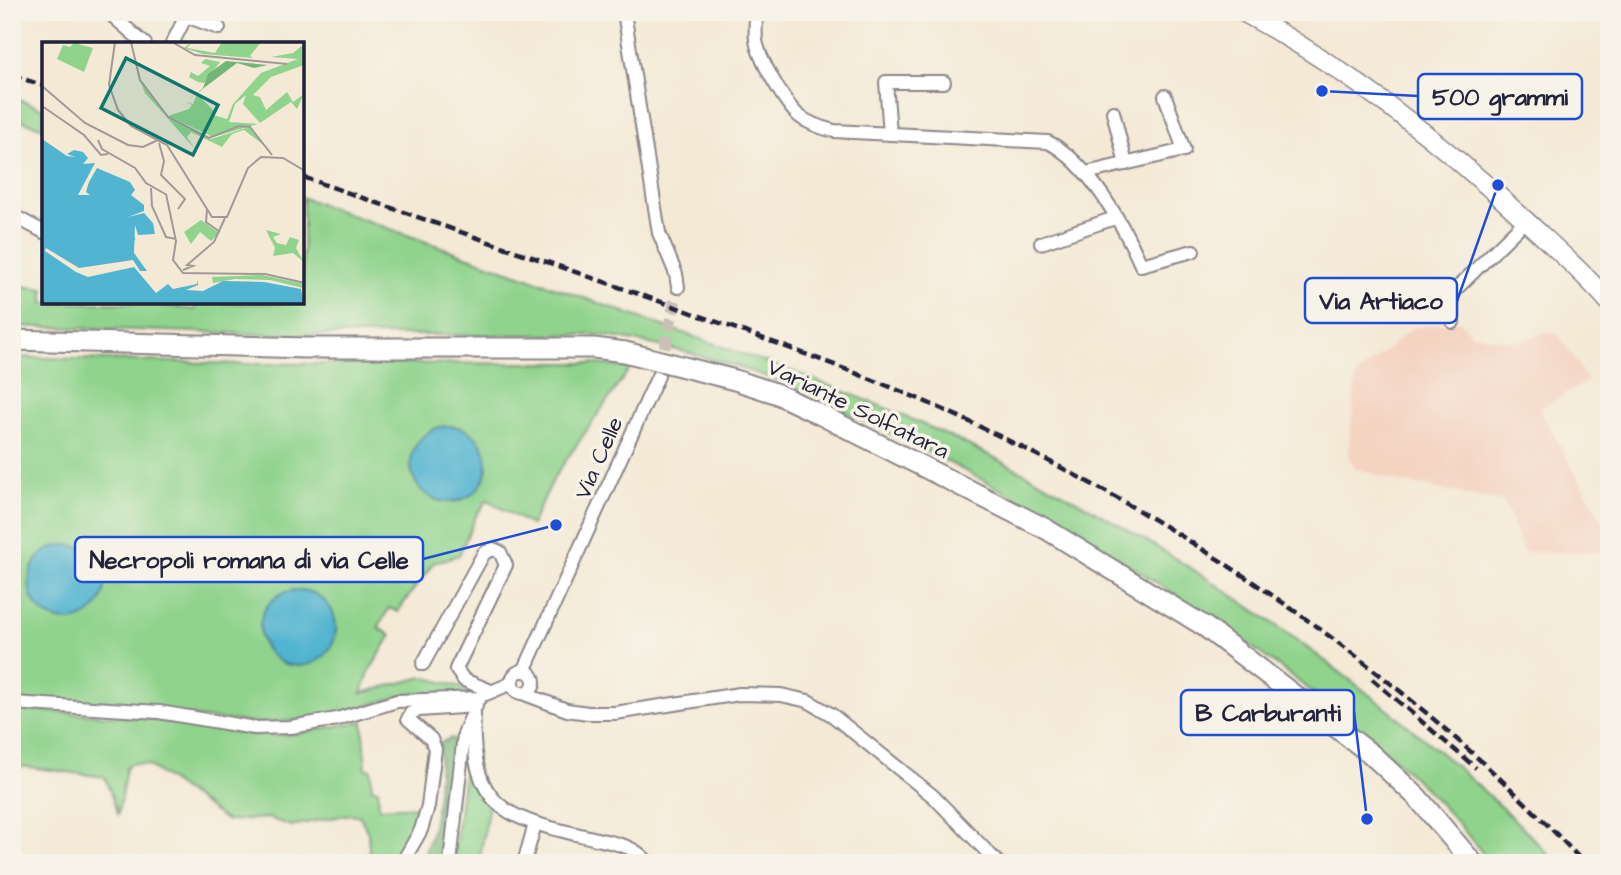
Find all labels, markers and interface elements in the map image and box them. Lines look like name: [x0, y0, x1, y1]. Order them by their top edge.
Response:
inset map: [42, 42, 304, 304]
callout: 500 grammi: [1418, 74, 1582, 119]
text: 500 grammi: [1432, 81, 1568, 116]
callout: Via Artiaco: [1305, 278, 1457, 323]
text: Via Artiaco: [1318, 285, 1443, 319]
street label: Variante Solfatara: [762, 351, 954, 467]
street label: Via Celle: [567, 412, 631, 504]
callout: Necropoli romana di via Celle: [75, 537, 423, 582]
text: Necropoli romana di via Celle: [89, 544, 409, 578]
callout: B Carburanti: [1181, 690, 1354, 735]
text: B Carburanti: [1195, 697, 1341, 731]

